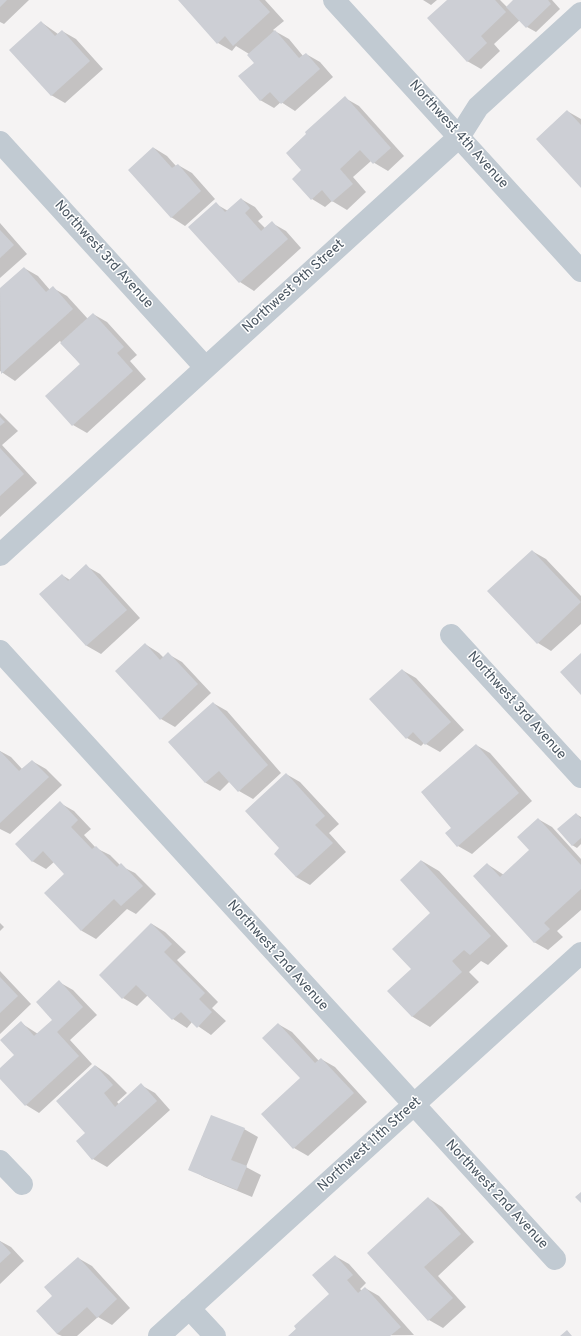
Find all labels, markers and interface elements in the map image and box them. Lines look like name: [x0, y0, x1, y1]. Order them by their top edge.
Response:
street label: Northwest 4th Avenue: [405, 77, 511, 193]
street label: Northwest 3rd Avenue: [50, 197, 156, 313]
street label: Northwest 9th Street: [240, 237, 348, 337]
street label: Northwest 3rd Avenue: [463, 648, 569, 764]
street label: Northwest 2nd Avenue: [223, 897, 331, 1015]
street label: Northwest 11th Street: [315, 1094, 425, 1196]
street label: Northwest 2nd Avenue: [441, 1137, 551, 1253]

